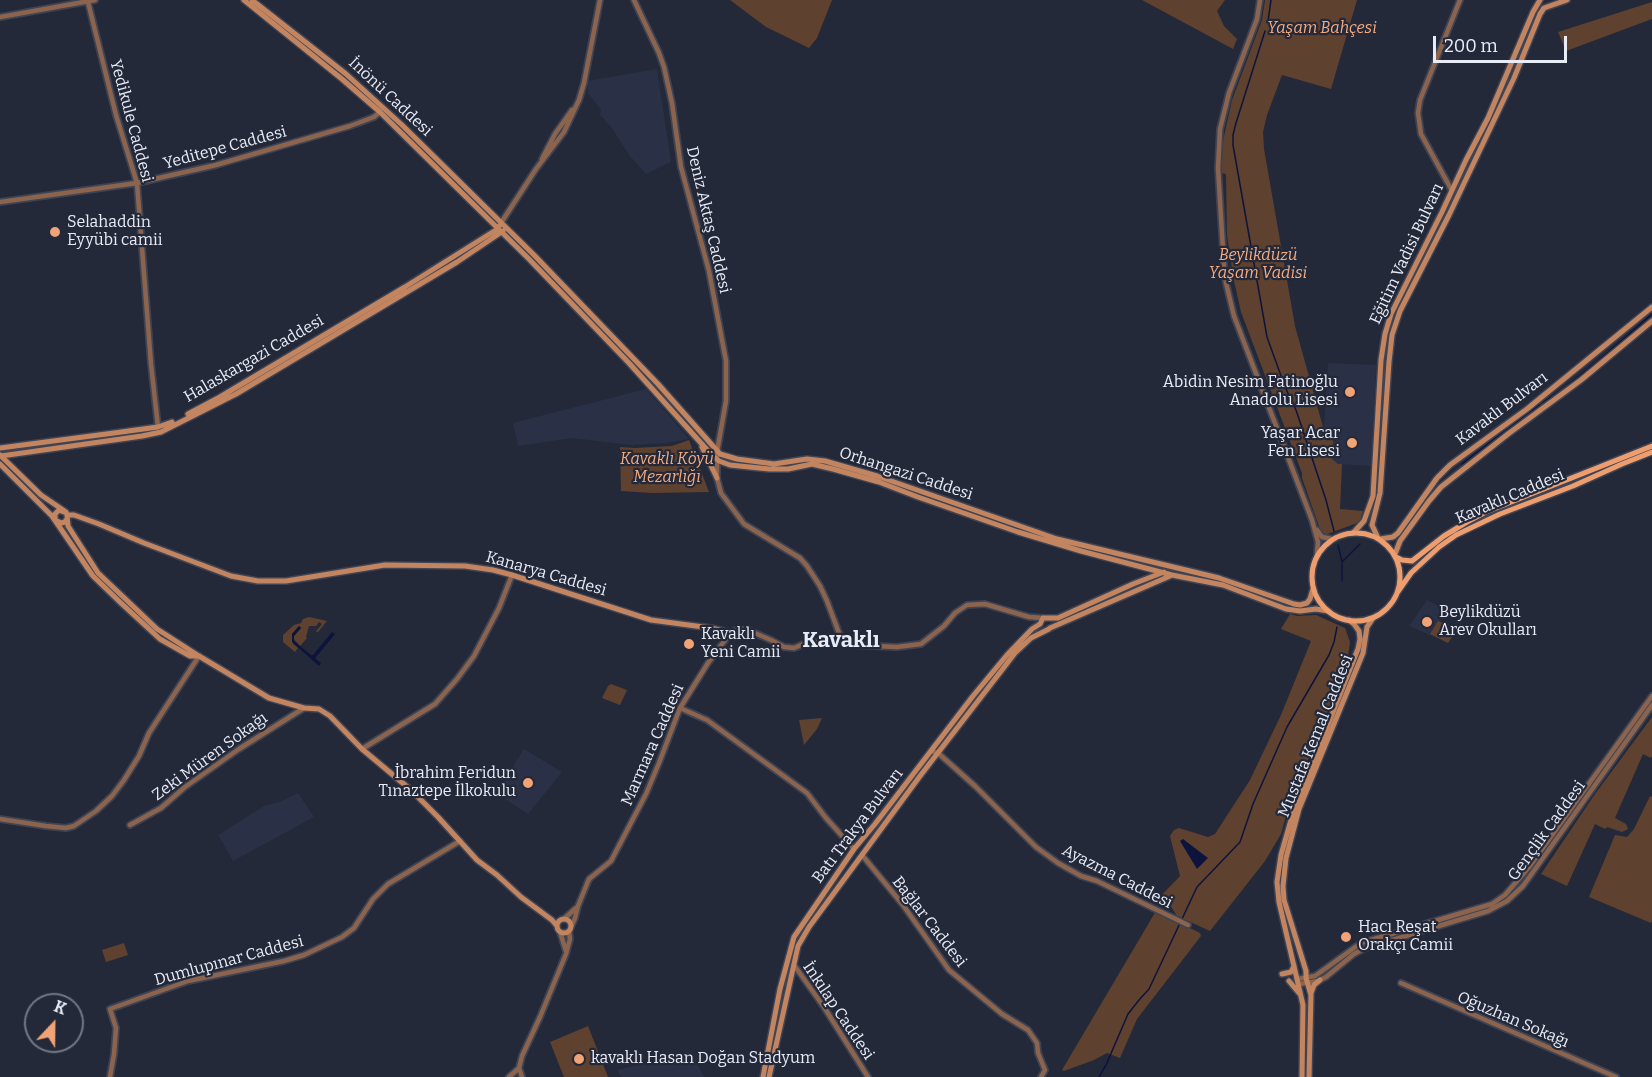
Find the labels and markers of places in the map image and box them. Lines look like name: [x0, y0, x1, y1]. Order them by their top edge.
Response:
place label: Selahaddin Eyyübi camii: [67, 213, 162, 251]
marker: Selahaddin Eyyübi camii: [48, 225, 62, 239]
place label: Abidin Nesim Fatinoğlu Anadolu Lisesi: [1163, 373, 1338, 411]
marker: Abidin Nesim Fatinoğlu Anadolu Lisesi: [1343, 385, 1357, 399]
place label: Yaşar Acar Fen Lisesi: [1261, 424, 1340, 462]
marker: Yaşar Acar Fen Lisesi: [1345, 436, 1359, 450]
place label: Beylikdüzü Arev Okulları: [1439, 603, 1537, 641]
marker: Beylikdüzü Arev Okulları: [1420, 615, 1434, 629]
place label: Kavaklı Yeni Camii: [701, 625, 780, 663]
marker: Kavaklı Yeni Camii: [682, 637, 696, 651]
place label: İbrahim Feridun Tınaztepe İlkokulu: [379, 764, 516, 802]
marker: İbrahim Feridun Tınaztepe İlkokulu: [521, 776, 535, 790]
place label: Hacı Reşat Orakçı Camii: [1358, 918, 1453, 956]
marker: Hacı Reşat Orakçı Camii: [1339, 930, 1353, 944]
place label: kavaklı Hasan Doğan Stadyum: [591, 1049, 815, 1069]
marker: kavaklı Hasan Doğan Stadyum: [572, 1052, 586, 1066]

